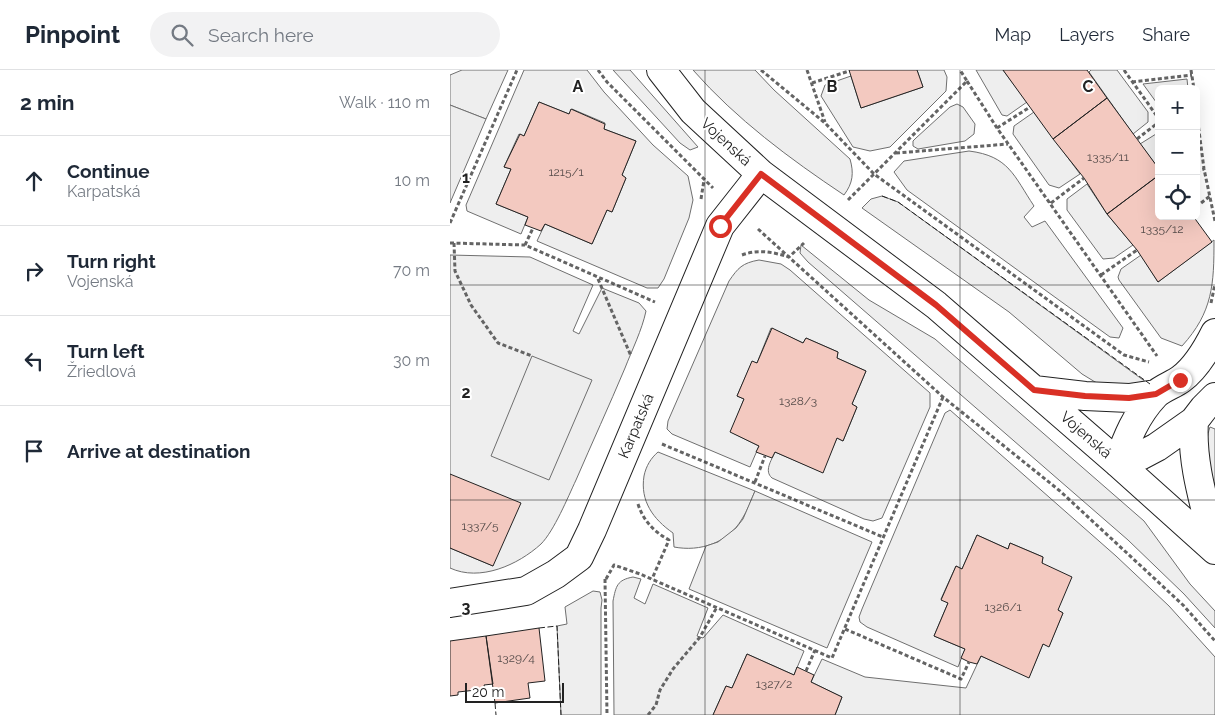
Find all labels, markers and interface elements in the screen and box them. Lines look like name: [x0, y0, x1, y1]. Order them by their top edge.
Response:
search box: [150, 12, 500, 57]
text: Pinpoint: [25, 20, 120, 49]
icon: search: [168, 21, 196, 49]
text: Search here: [208, 24, 314, 46]
text: Map: [995, 24, 1031, 45]
text: Layers: [1059, 24, 1114, 45]
text: Share: [1142, 24, 1190, 45]
text: A: [573, 77, 584, 96]
text: B: [827, 77, 838, 96]
text: C: [1083, 77, 1094, 96]
map controls: [1155, 85, 1200, 220]
button: +: [1155, 85, 1200, 130]
text: 2 min: [20, 90, 74, 115]
text: Walk · 110 m: [339, 93, 430, 112]
street label: Vojenská: [697, 114, 755, 170]
button: −: [1155, 130, 1200, 175]
house number: 1335/11: [1087, 150, 1129, 164]
text: Continue: [67, 160, 150, 182]
house number: 1215/1: [548, 165, 584, 179]
icon: ahead: [20, 167, 48, 195]
text: 1: [462, 168, 470, 187]
text: 10 m: [395, 171, 430, 190]
button: locate: [1155, 175, 1200, 220]
text: Karpatská: [67, 182, 140, 201]
route start: [709, 215, 732, 238]
house number: 1335/12: [1141, 222, 1183, 236]
text: Turn right: [67, 250, 156, 272]
icon: right: [20, 257, 48, 285]
text: 70 m: [393, 261, 430, 280]
text: Vojenská: [67, 272, 134, 291]
text: Turn left: [67, 340, 144, 362]
icon: left: [20, 347, 48, 375]
text: 30 m: [393, 351, 430, 370]
text: Žriedlová: [67, 362, 136, 381]
route end: [1169, 369, 1192, 392]
text: 2: [461, 383, 471, 402]
street label: Karpatská: [614, 391, 658, 461]
house number: 1328/3: [779, 394, 817, 408]
street label: Vojenská: [1057, 408, 1115, 462]
icon: arrive: [20, 437, 48, 465]
text: Arrive at destination: [67, 440, 251, 462]
house number: 1337/5: [462, 519, 499, 533]
text: 3: [462, 598, 471, 617]
house number: 1326/1: [984, 600, 1022, 614]
house number: 1329/4: [497, 651, 535, 665]
house number: 1327/2: [756, 677, 792, 691]
scale bar: [465, 680, 564, 703]
text: 20 m: [472, 684, 504, 700]

